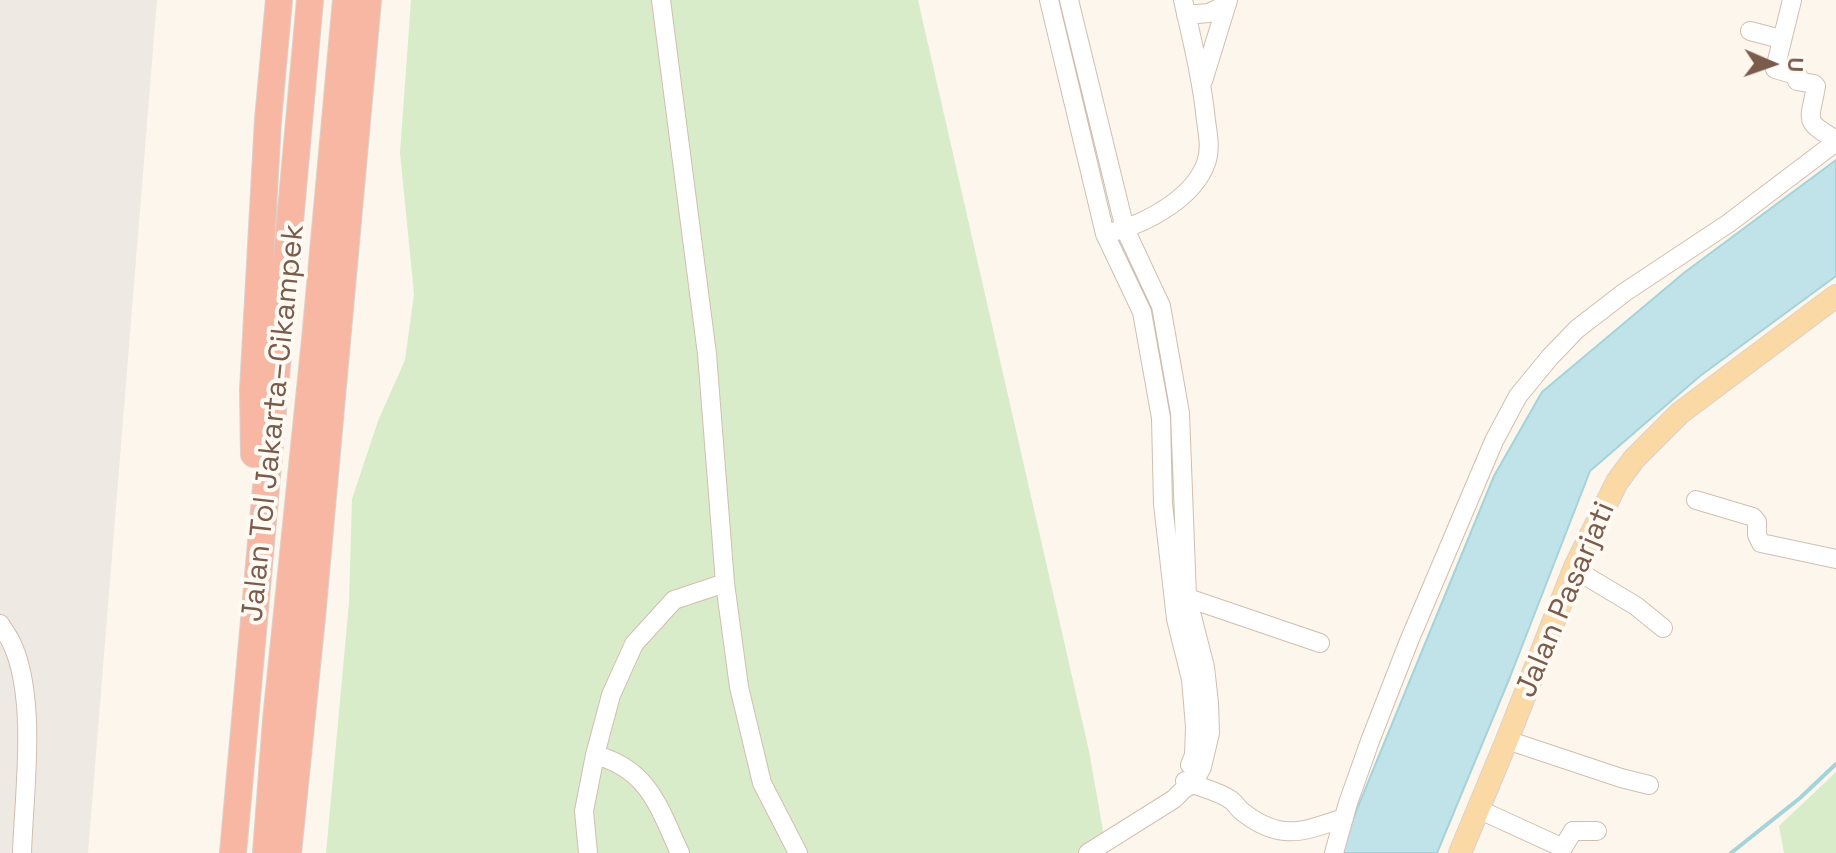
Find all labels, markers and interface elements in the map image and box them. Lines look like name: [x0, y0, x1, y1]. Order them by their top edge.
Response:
north arrow: [1732, 24, 1812, 104]
text: U: [1782, 57, 1810, 73]
street label: Jalan Tol Jakarta–Cikampek: [235, 222, 313, 624]
street label: Jalan Pasarjati: [1509, 497, 1623, 703]

